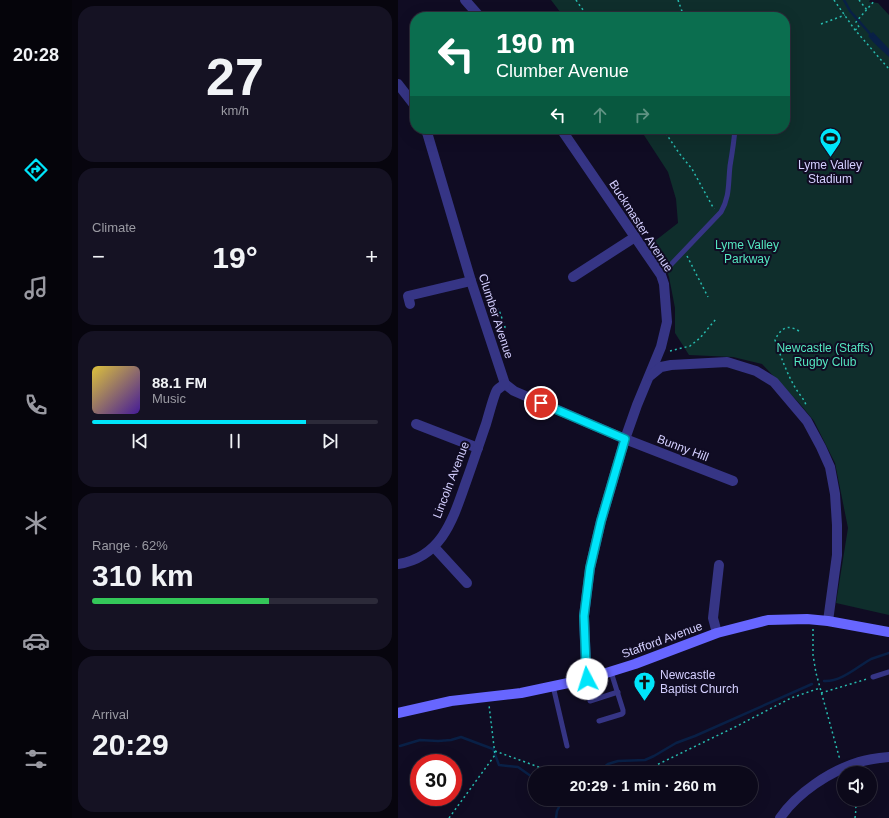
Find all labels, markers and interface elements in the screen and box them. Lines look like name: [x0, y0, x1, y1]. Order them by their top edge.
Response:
icon: left: [430, 28, 482, 80]
text: 190 m: [496, 28, 575, 59]
text: 20:28: [13, 45, 59, 65]
text: 27: [206, 48, 264, 106]
text: Clumber Avenue: [496, 61, 629, 81]
text: km/h: [221, 103, 249, 118]
icon: left: [547, 104, 569, 126]
icon: ahead: [589, 104, 611, 126]
icon: right: [631, 104, 653, 126]
sports icon: Lyme Valley Stadium: [817, 125, 843, 158]
icon: directions: [22, 156, 50, 184]
place label: Lyme Valley Stadium: [798, 158, 862, 186]
street label: Buckmaster Avenue: [606, 178, 676, 275]
text: Climate: [92, 220, 136, 235]
park label: Lyme Valley Parkway: [715, 238, 779, 266]
text: 19°: [212, 241, 258, 274]
text: −: [92, 244, 105, 269]
text: +: [365, 244, 378, 269]
street label: Clumber Avenue: [476, 272, 516, 361]
icon: music: [22, 274, 50, 302]
park label: Newcastle (Staffs) Rugby Club: [776, 341, 874, 369]
text: 88.1 FM: [152, 374, 207, 391]
pin: [524, 386, 558, 420]
icon: phone: [22, 391, 50, 419]
text: Music: [152, 391, 186, 406]
icon: arrive: [530, 392, 552, 414]
icon: previous: [129, 430, 151, 452]
icon: pause: [224, 430, 246, 452]
icon: next: [319, 430, 341, 452]
street label: Bunny Hill: [655, 432, 711, 464]
street label: Lincoln Avenue: [430, 439, 472, 520]
icon: climate: [22, 509, 50, 537]
text: Range · 62%: [92, 538, 168, 553]
text: 310 km: [92, 559, 194, 592]
street label: Stafford Avenue: [620, 619, 705, 661]
icon: car: [22, 627, 50, 655]
position arrow: [566, 658, 608, 700]
place label: Newcastle Baptist Church: [660, 668, 739, 696]
church icon: Newcastle Baptist Church: [632, 669, 658, 702]
text: Arrival: [92, 707, 129, 722]
text: 20:29: [92, 728, 169, 761]
icon: filters: [22, 745, 50, 773]
speed limit sign: 30: [410, 754, 462, 806]
map controls: [837, 766, 877, 806]
button: sound: [837, 766, 877, 806]
text: 20:29 · 1 min · 260 m: [570, 777, 716, 794]

